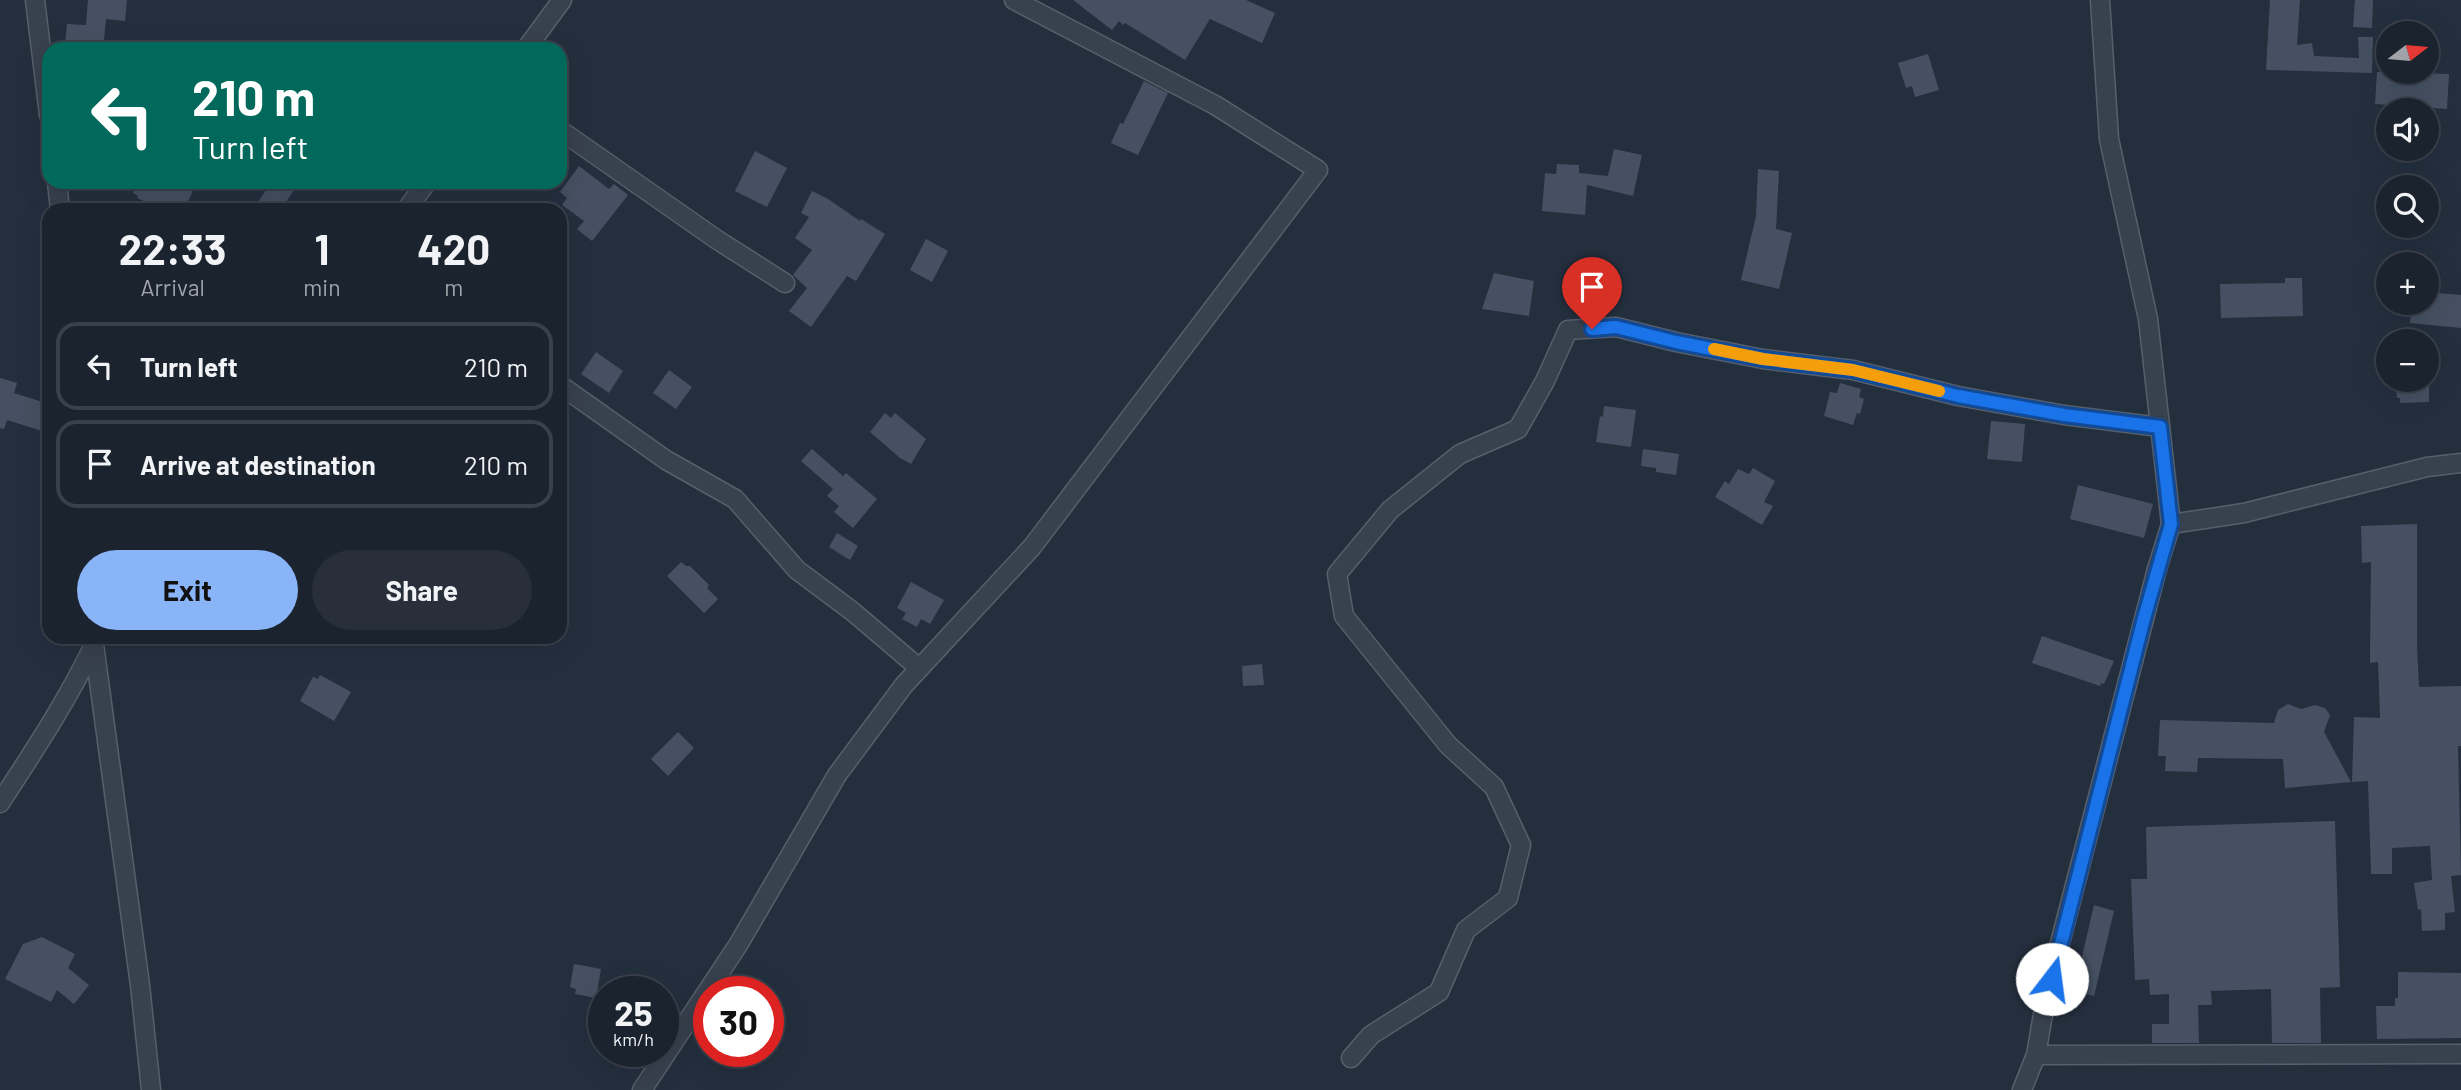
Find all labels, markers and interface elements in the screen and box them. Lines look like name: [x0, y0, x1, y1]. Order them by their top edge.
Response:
north arrow: [2376, 21, 2440, 84]
map controls: [2376, 21, 2439, 392]
text: 210 m: [192, 67, 315, 126]
icon: left: [77, 70, 168, 161]
button: sound: [2376, 98, 2439, 161]
text: Turn left: [192, 127, 309, 165]
button: search: [2376, 175, 2439, 238]
text: 22:33: [119, 223, 226, 273]
text: 1: [314, 223, 329, 273]
text: 420: [417, 223, 490, 273]
button: +: [2376, 252, 2439, 315]
pin: [1562, 257, 1622, 329]
icon: arrive: [1573, 268, 1611, 306]
text: Arrival: [140, 273, 205, 301]
text: min: [303, 273, 341, 301]
text: m: [444, 273, 463, 301]
button: −: [2376, 329, 2439, 392]
icon: left: [81, 347, 119, 385]
text: Turn left: [140, 351, 238, 382]
text: 210 m: [464, 351, 528, 382]
icon: arrive: [81, 445, 119, 483]
text: Arrive at destination: [140, 449, 376, 480]
text: 210 m: [464, 449, 528, 480]
button: Exit: [77, 550, 298, 630]
button: Share: [312, 550, 532, 630]
position arrow: [2015, 942, 2089, 1016]
speed limit sign: 30: [693, 976, 784, 1067]
text: 25: [614, 991, 653, 1033]
text: km/h: [613, 1028, 654, 1050]

